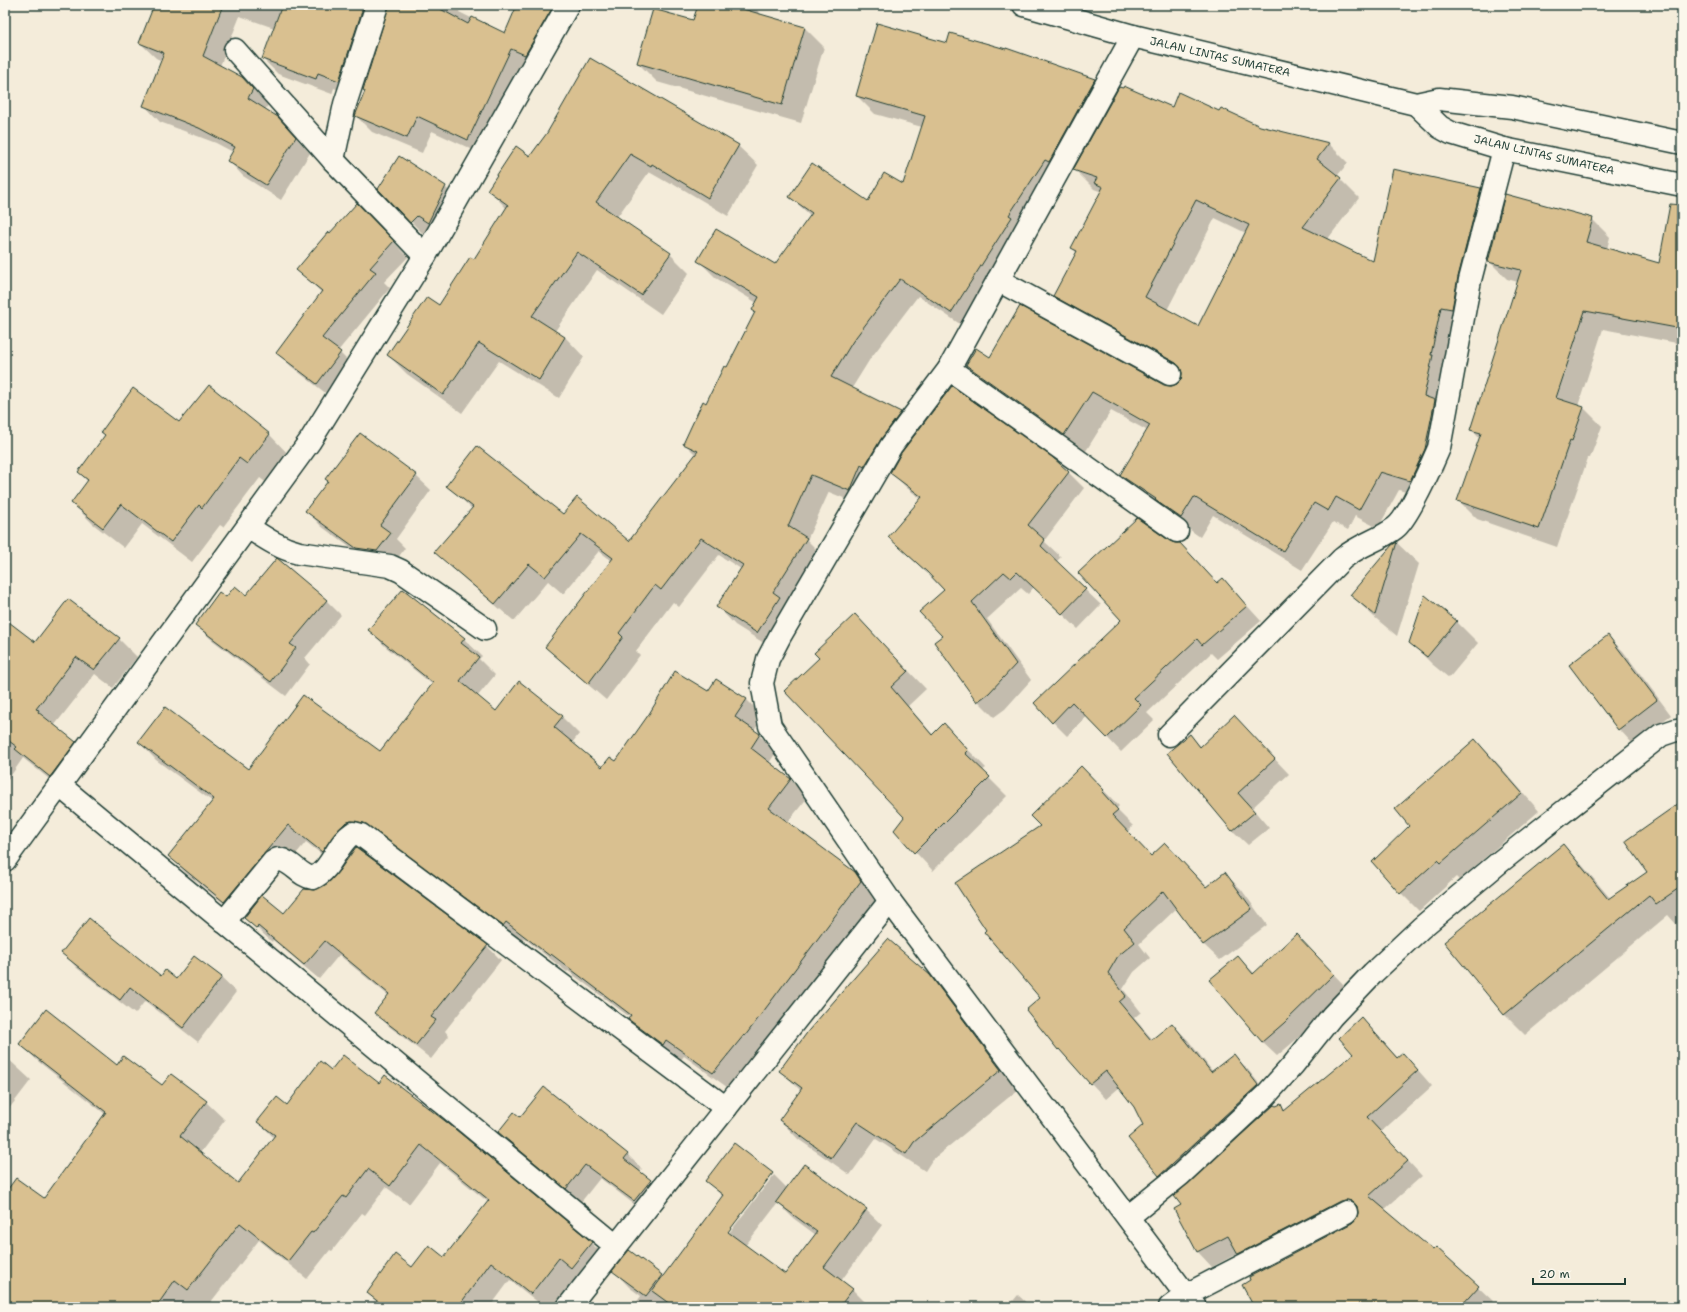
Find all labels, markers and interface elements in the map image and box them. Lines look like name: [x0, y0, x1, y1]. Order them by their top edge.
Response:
street label: JALAN LINTAS SUMATERA: [1148, 34, 1292, 80]
street label: JALAN LINTAS SUMATERA: [1472, 132, 1616, 178]
scale bar: [1533, 1260, 1625, 1286]
text: 20 m: [1539, 1266, 1570, 1282]

